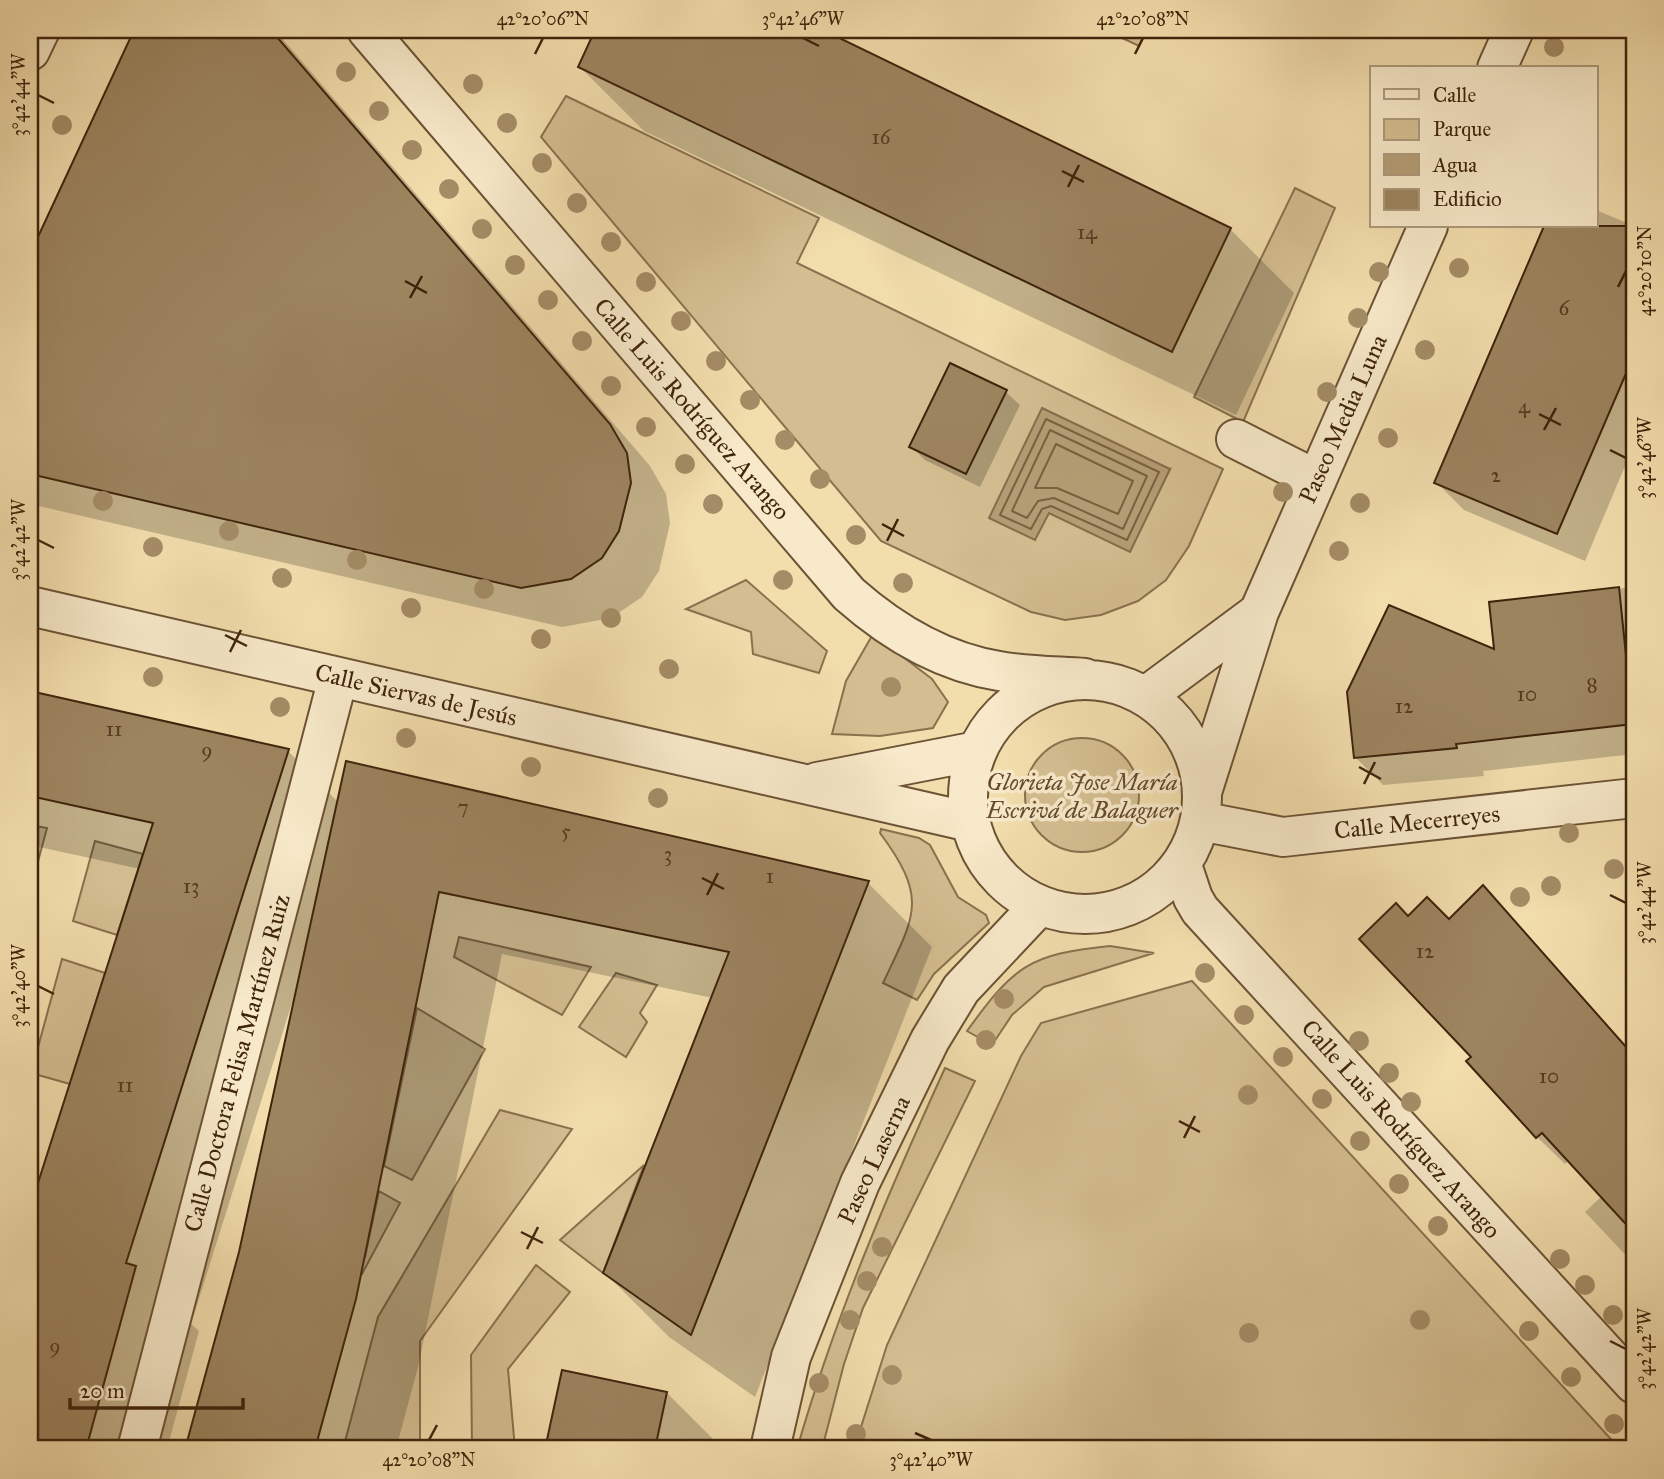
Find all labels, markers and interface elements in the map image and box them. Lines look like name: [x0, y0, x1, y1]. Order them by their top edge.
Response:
text: 42°20'06"N: [497, 8, 589, 30]
text: 3°42'46"W: [762, 8, 845, 30]
text: 42°20'08"N: [1097, 8, 1189, 30]
text: 3°42'44"W: [8, 53, 30, 136]
legend: [1370, 66, 1598, 228]
text: Calle: [1433, 82, 1476, 108]
text: Parque: [1433, 116, 1492, 142]
house number: 16: [871, 124, 892, 150]
text: Agua: [1432, 152, 1477, 178]
text: Edificio: [1433, 186, 1502, 212]
house number: 14: [1077, 219, 1098, 245]
text: 42°20'10"N: [1634, 226, 1656, 316]
street label: Calle Luis Rodríguez Arango: [587, 292, 797, 526]
house number: 6: [1559, 295, 1571, 321]
street label: Paseo Media Luna: [1292, 329, 1394, 508]
house number: 4: [1518, 393, 1531, 419]
text: 3°42'46"W: [1634, 416, 1656, 499]
house number: 2: [1491, 462, 1502, 488]
text: 3°42'42"W: [8, 498, 30, 581]
street label: Calle Siervas de Jesús: [312, 657, 520, 733]
house number: 8: [1586, 672, 1598, 698]
house number: 10: [1517, 681, 1537, 707]
house number: 12: [1395, 693, 1414, 719]
house number: 11: [106, 716, 122, 742]
house number: 9: [201, 737, 213, 763]
park label: Glorieta Jose María Escrivá de Balaguer: [985, 767, 1180, 825]
house number: 7: [457, 794, 469, 820]
street label: Calle Mecerreyes: [1333, 798, 1501, 846]
house number: 5: [561, 818, 571, 844]
house number: 3: [664, 841, 672, 867]
text: 3°42'44"W: [1634, 861, 1656, 944]
house number: 1: [766, 863, 774, 889]
house number: 13: [183, 873, 199, 899]
street label: Calle Doctora Felisa Martínez Ruiz: [177, 891, 297, 1235]
house number: 12: [1416, 938, 1435, 964]
text: 3°42'40"W: [8, 944, 30, 1028]
street label: Calle Luis Rodríguez Arango: [1295, 1013, 1507, 1245]
house number: 10: [1539, 1063, 1559, 1089]
house number: 11: [117, 1072, 133, 1098]
street label: Paseo Laserna: [831, 1090, 917, 1229]
text: 3°42'42"W: [1634, 1307, 1656, 1390]
house number: 9: [49, 1333, 61, 1359]
scale bar: [70, 1367, 243, 1411]
text: 20 m: [80, 1378, 125, 1404]
text: 42°20'08"N: [383, 1449, 475, 1471]
text: 3°42'40"W: [889, 1449, 973, 1471]

